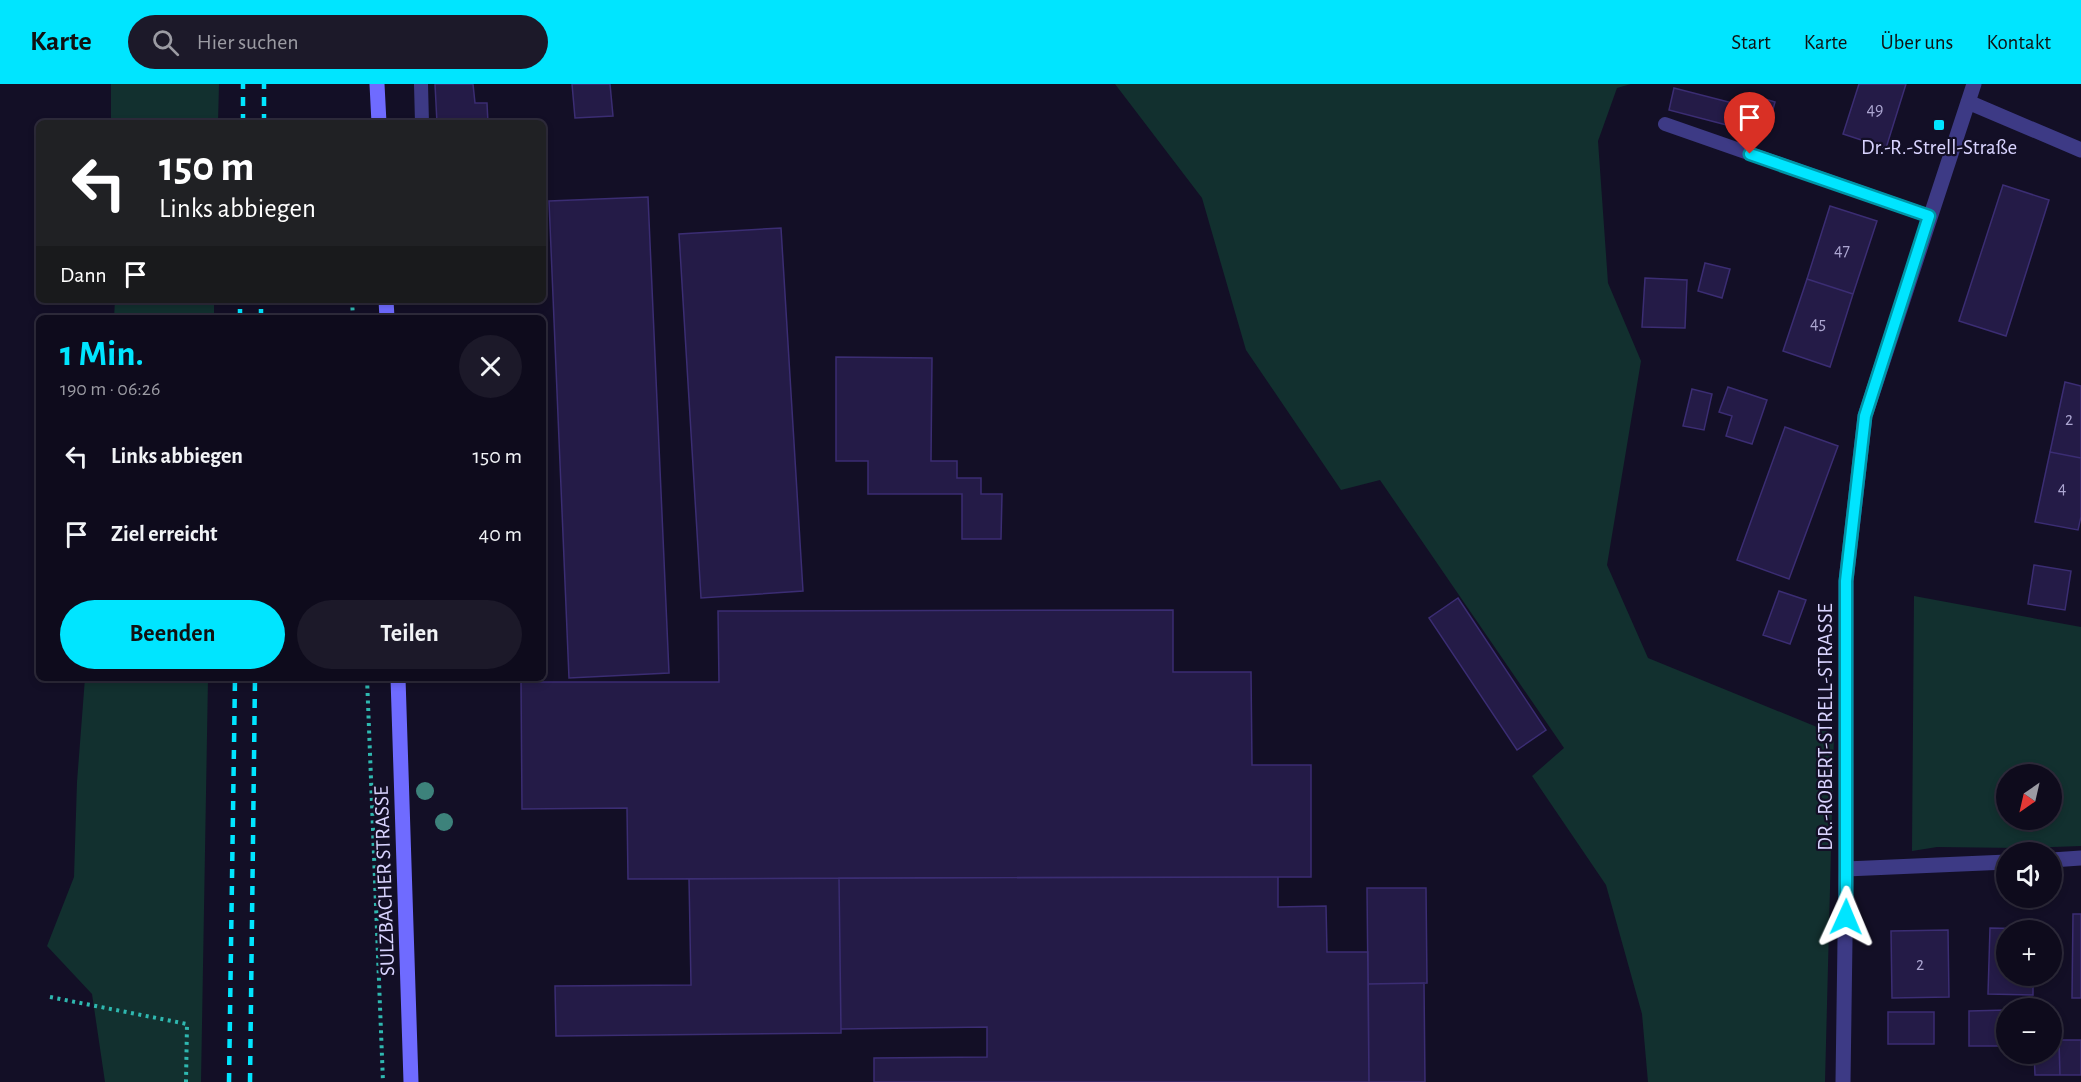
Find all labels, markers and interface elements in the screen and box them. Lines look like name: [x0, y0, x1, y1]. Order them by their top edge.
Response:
search box: [128, 15, 548, 69]
icon: search: [149, 26, 182, 59]
text: Karte: [30, 28, 92, 56]
text: Hier suchen: [197, 31, 299, 53]
text: Start: [1731, 32, 1771, 53]
text: Karte: [1804, 32, 1847, 53]
text: Über uns: [1880, 32, 1953, 53]
text: Kontakt: [1986, 32, 2051, 53]
pin: [1724, 92, 1775, 154]
icon: arrive: [1733, 101, 1766, 134]
house number: 49: [1866, 101, 1884, 119]
marker: Dr.-R.-Strell-Straße: [1932, 118, 1946, 132]
place label: Dr.-R.-Strell-Straße: [1861, 137, 2017, 158]
icon: left: [60, 144, 138, 222]
text: 150 m: [159, 146, 254, 188]
text: Links abbiegen: [159, 195, 316, 222]
house number: 47: [1834, 242, 1850, 260]
icon: arrive: [119, 258, 152, 291]
text: Dann: [60, 264, 107, 286]
house number: 45: [1810, 315, 1826, 333]
button: close: [459, 335, 522, 398]
text: 1 Min.: [60, 336, 144, 372]
text: 190 m · 06:26: [60, 379, 160, 399]
house number: 2: [2065, 411, 2073, 429]
icon: left: [60, 440, 93, 473]
text: Links abbiegen: [111, 445, 243, 467]
text: 150 m: [472, 445, 522, 467]
house number: 4: [2058, 480, 2067, 498]
icon: arrive: [60, 518, 93, 551]
text: Ziel erreicht: [111, 523, 218, 545]
text: 40 m: [479, 523, 522, 545]
button: Beenden: [60, 600, 285, 669]
button: Teilen: [297, 600, 522, 669]
street label: DR.-ROBERT-STRELL-STRASSE: [1815, 603, 1836, 851]
north arrow: [1996, 764, 2062, 830]
map controls: [1996, 764, 2062, 1064]
street label: SULZBACHER STRASSE: [371, 786, 398, 976]
button: sound: [1996, 842, 2062, 908]
position arrow: [1814, 885, 1878, 949]
button: +: [1996, 920, 2062, 986]
house number: 2: [1916, 956, 1924, 974]
button: −: [1996, 998, 2062, 1064]

